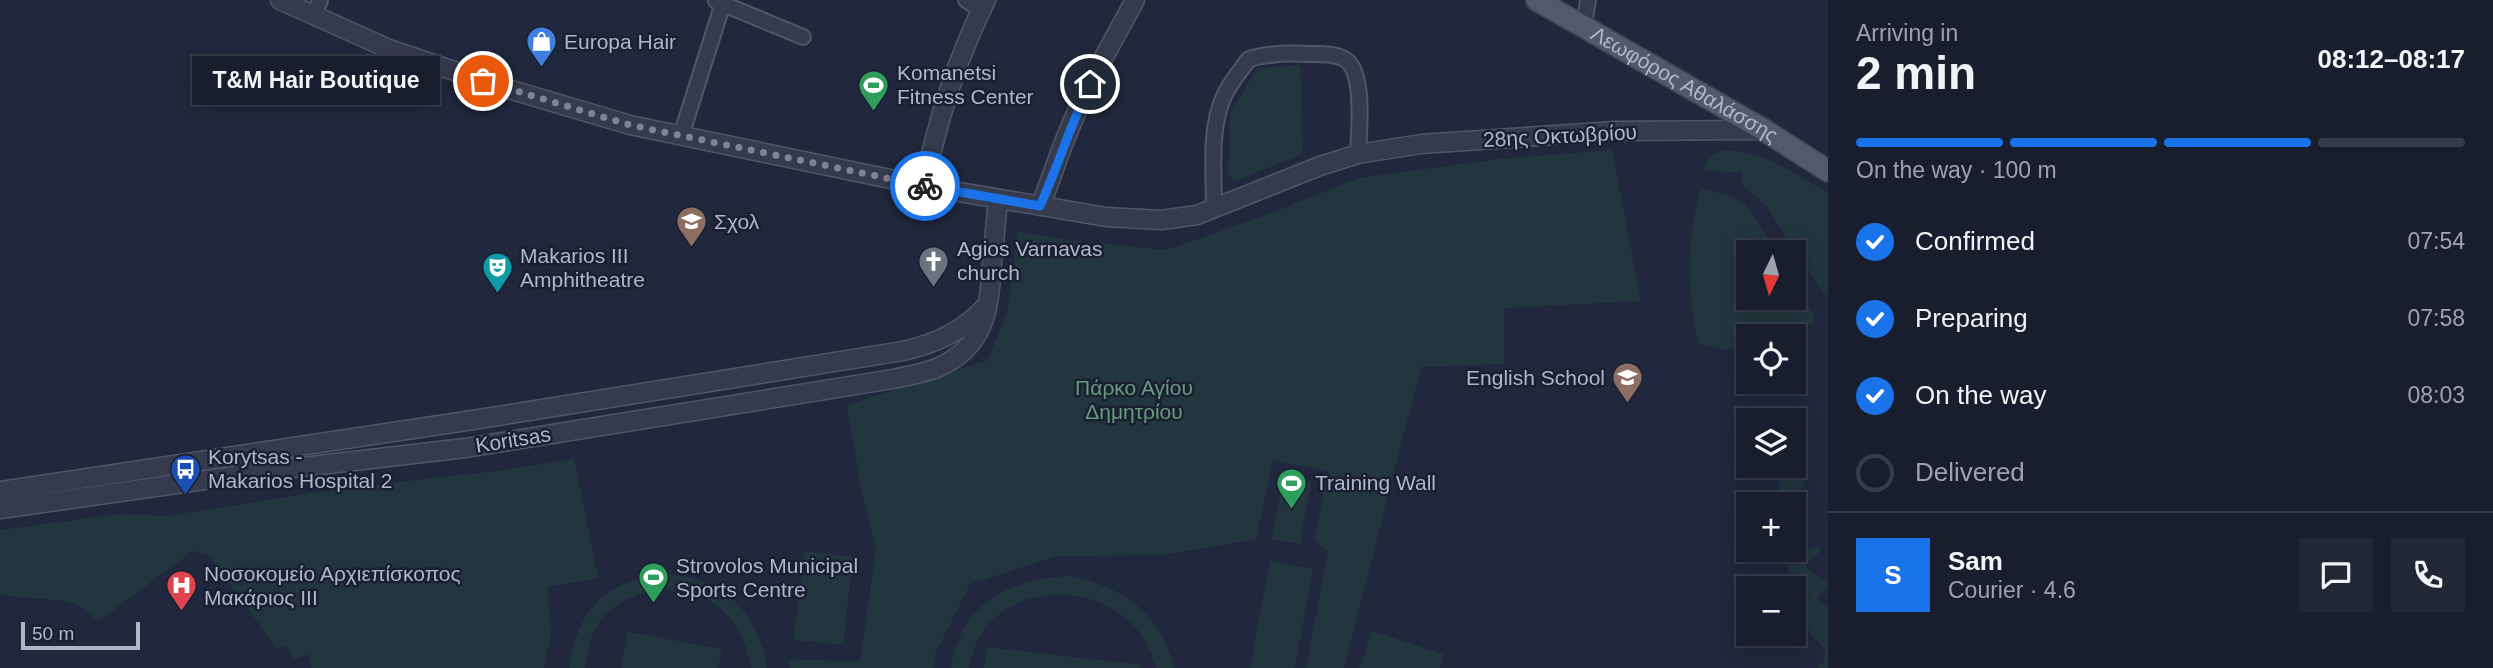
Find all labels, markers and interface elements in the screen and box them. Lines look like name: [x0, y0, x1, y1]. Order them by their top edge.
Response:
text: Arriving in: [1856, 20, 1958, 46]
street label: Λεωφόρος Αθαλάσσης: [1587, 22, 1782, 147]
shop icon: Europa Hair: [524, 25, 558, 69]
place label: Europa Hair: [564, 30, 676, 53]
text: 08:12–08:17: [2318, 44, 2465, 74]
text: 2 min: [1856, 47, 1976, 99]
pin: [453, 51, 513, 111]
pin: [1060, 54, 1120, 114]
callout: T&M Hair Boutique: [192, 56, 441, 106]
place label: Komanetsi Fitness Center: [897, 61, 1034, 108]
icon: bag: [464, 62, 502, 100]
icon: home: [1071, 65, 1109, 103]
text: T&M Hair Boutique: [213, 67, 420, 93]
sports icon: Komanetsi Fitness Center: [857, 68, 891, 112]
street label: 28ης Οκτωβρίου: [1482, 120, 1638, 151]
courier: [890, 151, 960, 221]
text: On the way · 100 m: [1856, 157, 2057, 183]
icon: bike: [906, 167, 944, 205]
school or university icon: Σχολ: [674, 205, 708, 249]
place label: Σχολ: [714, 210, 760, 233]
icon: check: [1856, 223, 1894, 261]
text: Confirmed: [1915, 226, 2035, 256]
text: 07:54: [2407, 228, 2465, 254]
place label: Agios Varnavas church: [957, 237, 1103, 284]
north arrow: [1736, 240, 1806, 310]
map controls: [1736, 240, 1806, 646]
place label: Makarios III Amphitheatre: [520, 244, 645, 291]
church icon: Agios Varnavas church: [917, 244, 951, 288]
theatre icon: Makarios III Amphitheatre: [480, 251, 514, 295]
icon: check: [1856, 300, 1894, 338]
text: Preparing: [1915, 303, 2028, 333]
text: 07:58: [2407, 305, 2465, 331]
button: locate: [1736, 324, 1806, 394]
school or university icon: English School: [1611, 361, 1645, 405]
place label: English School: [1466, 366, 1605, 389]
park label: Πάρκο Αγίου Δημητρίου: [1075, 376, 1193, 423]
icon: check: [1856, 377, 1894, 415]
text: On the way: [1915, 380, 2047, 410]
text: 08:03: [2407, 382, 2465, 408]
button: layers: [1736, 408, 1806, 478]
street label: Koritsas: [474, 422, 552, 457]
place label: Korytsas - Makarios Hospital 2: [208, 445, 392, 492]
bus stop icon: Korytsas - Makarios Hospital 2: [168, 452, 202, 496]
text: Delivered: [1915, 457, 2025, 487]
sports icon: Training Wall: [1275, 466, 1309, 510]
place label: Training Wall: [1315, 471, 1436, 494]
button: +: [1736, 492, 1806, 562]
button: chat: [2299, 538, 2373, 612]
button: phone: [2391, 538, 2465, 612]
text: Sam: [1948, 546, 2003, 576]
place label: Strovolos Municipal Sports Centre: [676, 554, 858, 601]
text: S: [1884, 560, 1902, 590]
sports icon: Strovolos Municipal Sports Centre: [636, 561, 670, 605]
place label: Νοσοκομείο Αρχιεπίσκοπος Μακάριος ΙΙΙ: [204, 562, 461, 609]
hospital icon: Νοσοκομείο Αρχιεπίσκοπος Μακάριος ΙΙΙ: [164, 569, 198, 613]
button: −: [1736, 576, 1806, 646]
text: Courier · 4.6: [1948, 577, 2076, 603]
scale bar: [21, 619, 140, 651]
text: 50 m: [32, 623, 74, 644]

